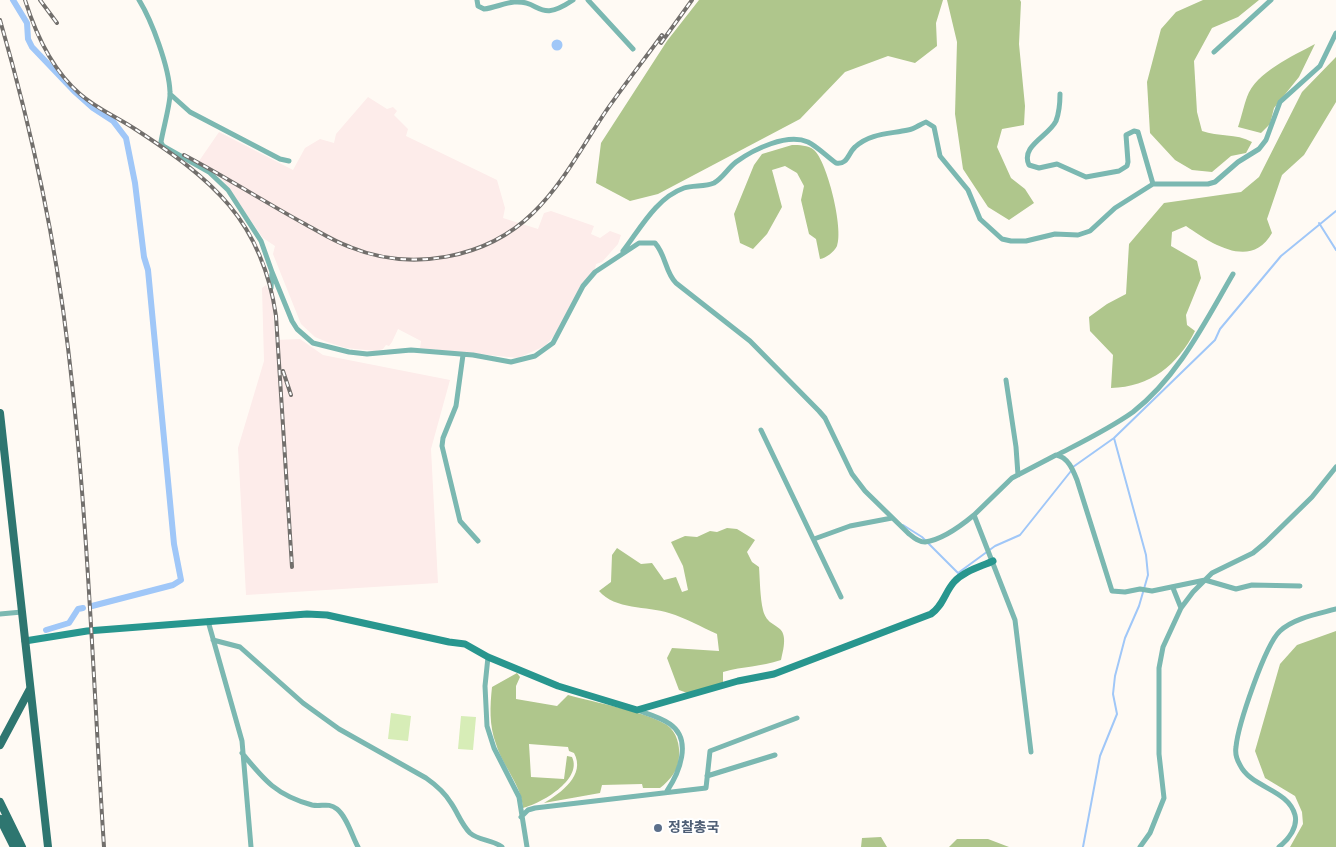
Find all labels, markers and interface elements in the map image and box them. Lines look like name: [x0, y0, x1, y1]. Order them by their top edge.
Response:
place label: 정찰총국: [668, 820, 720, 836]
marker: 정찰총국: [652, 822, 664, 834]

